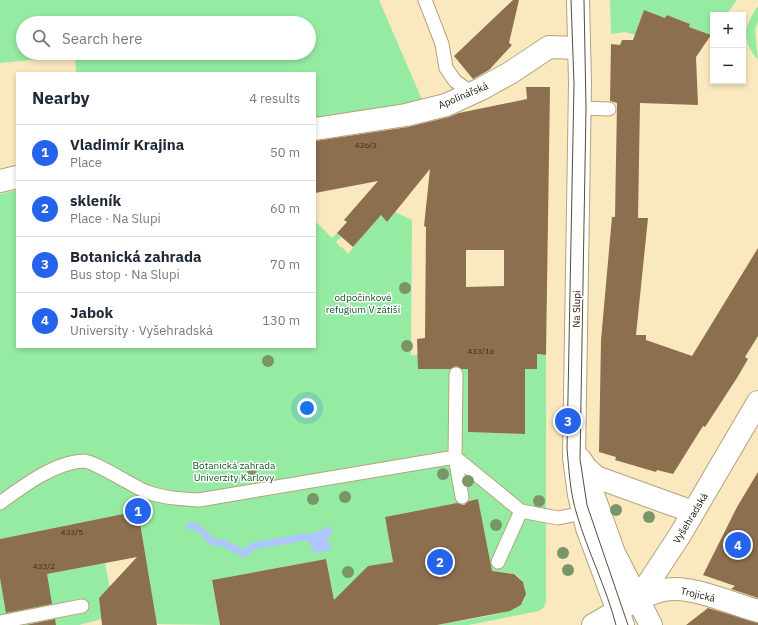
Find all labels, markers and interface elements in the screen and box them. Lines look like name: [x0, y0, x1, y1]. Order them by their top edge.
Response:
map controls: [710, 12, 746, 84]
button: +: [710, 12, 746, 48]
search box: [16, 16, 316, 60]
icon: search: [30, 27, 52, 49]
text: Search here: [62, 29, 142, 48]
button: −: [710, 48, 746, 84]
street label: Apolinářská: [436, 79, 491, 112]
text: Nearby: [32, 87, 90, 109]
text: 4 results: [249, 90, 300, 107]
text: Vladimír Krajina: [70, 135, 184, 154]
house number: 436/3: [355, 140, 377, 150]
text: 1: [41, 144, 49, 161]
text: 50 m: [270, 144, 300, 161]
text: Place: [70, 154, 102, 171]
text: skleník: [70, 191, 121, 210]
text: 2: [41, 200, 49, 217]
text: 60 m: [270, 200, 300, 217]
text: Place · Na Slupi: [70, 210, 161, 227]
text: Botanická zahrada: [70, 247, 202, 266]
text: 3: [41, 256, 49, 273]
text: 70 m: [270, 256, 300, 273]
text: Bus stop · Na Slupi: [70, 266, 180, 283]
street label: Na Slupi: [570, 290, 583, 328]
park label: odpočinkové refugium V zátiší: [326, 291, 401, 316]
text: Jabok: [70, 303, 113, 322]
text: 4: [41, 312, 49, 329]
text: 130 m: [262, 312, 300, 329]
text: University · Vyšehradská: [70, 322, 213, 339]
house number: 433/16: [467, 346, 495, 356]
your location: [297, 398, 317, 418]
pin: 3: [555, 406, 581, 436]
park label: Botanická zahrada Univerzity Karlovy: [193, 459, 276, 484]
street label: Vyšehradská: [670, 490, 711, 546]
pin: 1: [125, 496, 151, 526]
house number: 433/5: [61, 527, 83, 537]
pin: 4: [725, 530, 751, 560]
pin: 2: [427, 547, 453, 577]
house number: 433/2: [33, 561, 55, 571]
street label: Trojická: [679, 584, 717, 605]

